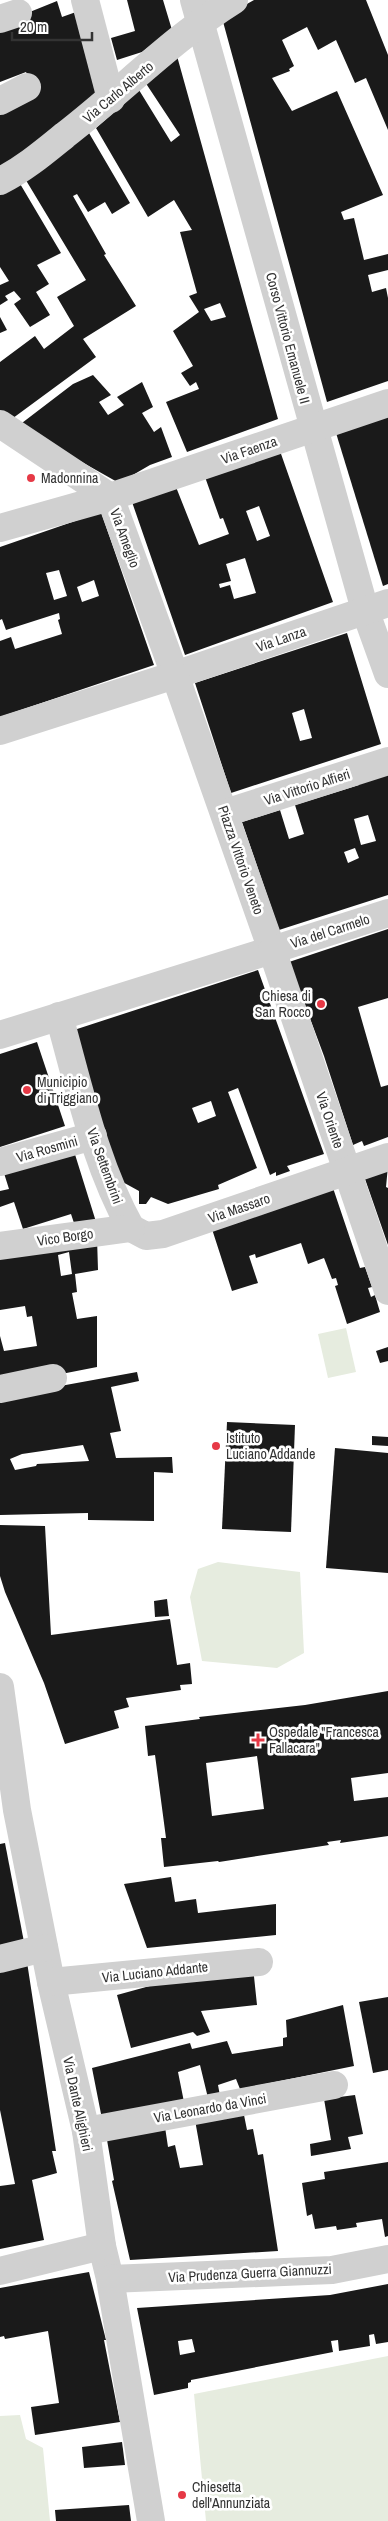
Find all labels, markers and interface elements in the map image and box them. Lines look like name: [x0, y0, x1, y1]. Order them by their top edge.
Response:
scale bar: [12, 10, 92, 42]
text: 20 m: [20, 16, 47, 37]
street label: Via Carlo Alberto: [79, 57, 157, 127]
street label: Corso Vittorio Emanuele II: [262, 270, 314, 406]
street label: Via Faenza: [219, 432, 280, 468]
place label: Madonnina: [41, 469, 99, 487]
marker: Madonnina: [25, 472, 37, 484]
street label: Via Ameglio: [106, 506, 144, 570]
street label: Via Lanza: [254, 622, 309, 656]
street label: Via Vittorio Alfieri: [262, 765, 352, 809]
street label: Piazza Vittorio Veneto: [214, 803, 268, 917]
street label: Via del Carmelo: [288, 910, 372, 952]
place label: Chiesa di San Rocco: [255, 987, 311, 1021]
marker: Chiesa di San Rocco: [315, 998, 327, 1010]
place label: Municipio di Triggiano: [37, 1073, 98, 1107]
marker: Municipio di Triggiano: [21, 1084, 33, 1096]
street label: Via Oriente: [312, 1089, 348, 1151]
street label: Via Settembrini: [83, 1126, 127, 1206]
street label: Via Rosmini: [14, 1132, 80, 1166]
street label: Via Massaro: [206, 1189, 272, 1227]
street label: Vico Borgo: [36, 1224, 94, 1250]
place label: Istituto Luciano Addande: [226, 1429, 315, 1463]
marker: Istituto Luciano Addande: [210, 1440, 222, 1452]
place label: Ospedale "Francesca Fallacara": [269, 1723, 380, 1757]
marker: Ospedale "Francesca Fallacara": [251, 1733, 265, 1747]
street label: Via Luciano Addante: [101, 1957, 209, 1987]
street label: Via Dante Alighieri: [59, 2055, 97, 2153]
street label: Via Leonardo da Vinci: [152, 2089, 268, 2127]
street label: Via Prudenza Guerra Giannuzzi: [168, 2260, 332, 2286]
place label: Chiesetta dell'Annunziata: [192, 2478, 271, 2512]
marker: Chiesetta dell'Annunziata: [176, 2489, 188, 2501]

